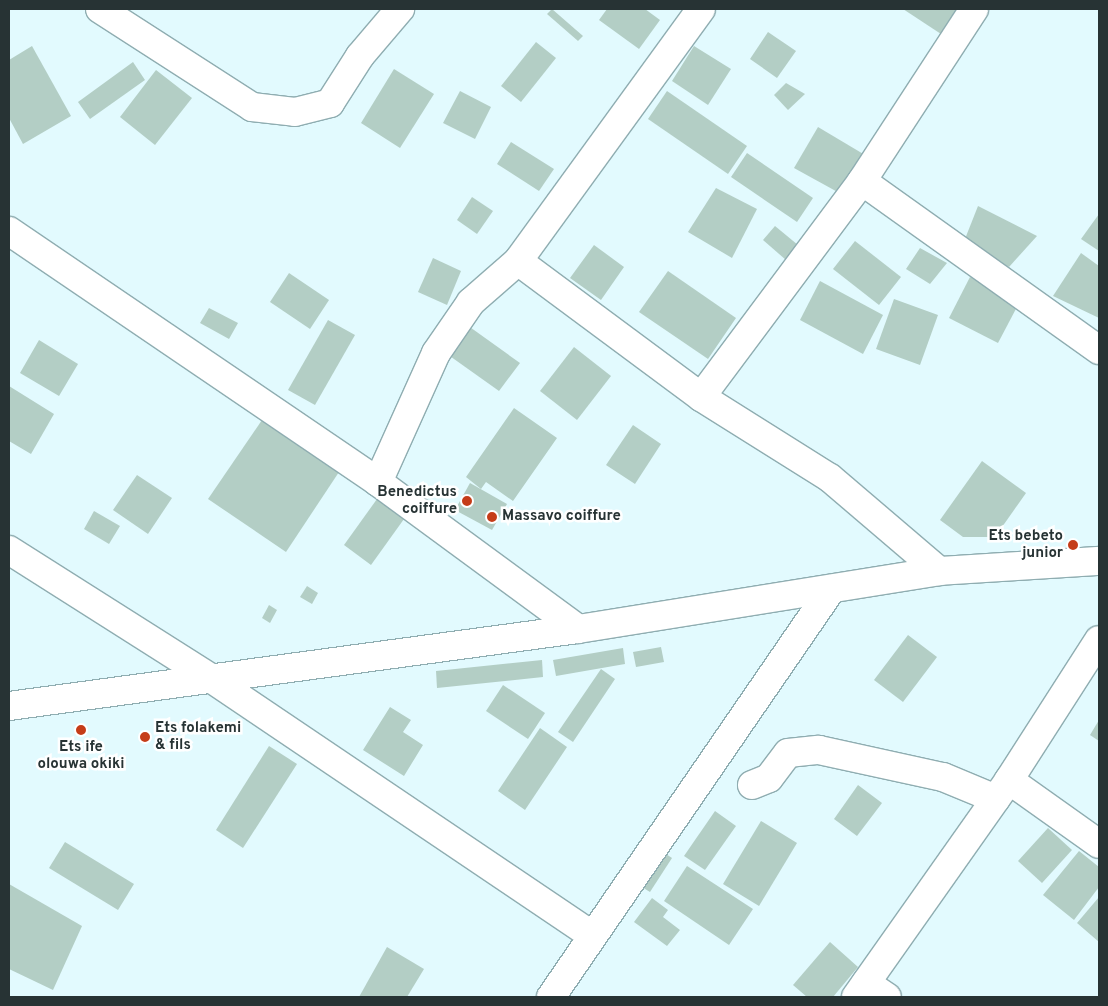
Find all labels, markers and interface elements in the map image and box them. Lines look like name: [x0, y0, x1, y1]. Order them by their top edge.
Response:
place label: Benedictus coiffure: [377, 483, 457, 518]
marker: Benedictus coiffure: [461, 495, 473, 507]
place label: Massavo coiffure: [502, 508, 621, 526]
marker: Massavo coiffure: [486, 511, 498, 523]
place label: Ets bebeto junior: [988, 527, 1063, 562]
marker: Ets bebeto junior: [1067, 539, 1079, 551]
place label: Ets folakemi & fils: [155, 719, 241, 754]
marker: Ets ife olouwa okiki: [75, 724, 87, 736]
marker: Ets folakemi & fils: [139, 731, 151, 743]
place label: Ets ife olouwa okiki: [37, 738, 125, 773]

